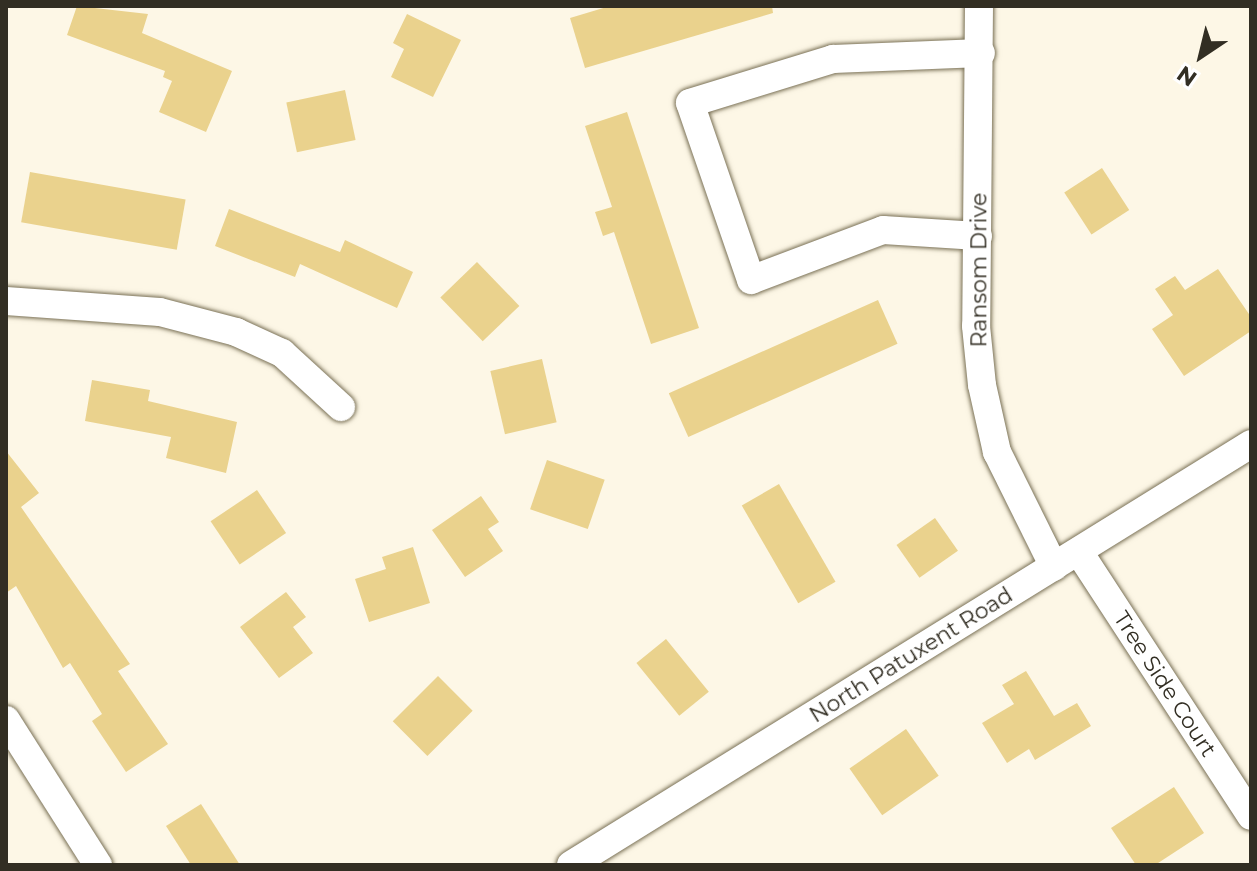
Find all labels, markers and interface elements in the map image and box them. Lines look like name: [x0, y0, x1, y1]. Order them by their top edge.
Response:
north arrow: [1161, 16, 1241, 96]
text: N: [1172, 60, 1202, 92]
street label: Ransom Drive: [966, 193, 992, 347]
street label: North Patuxent Road: [805, 582, 1017, 728]
street label: Tree Side Court: [1108, 606, 1222, 762]

